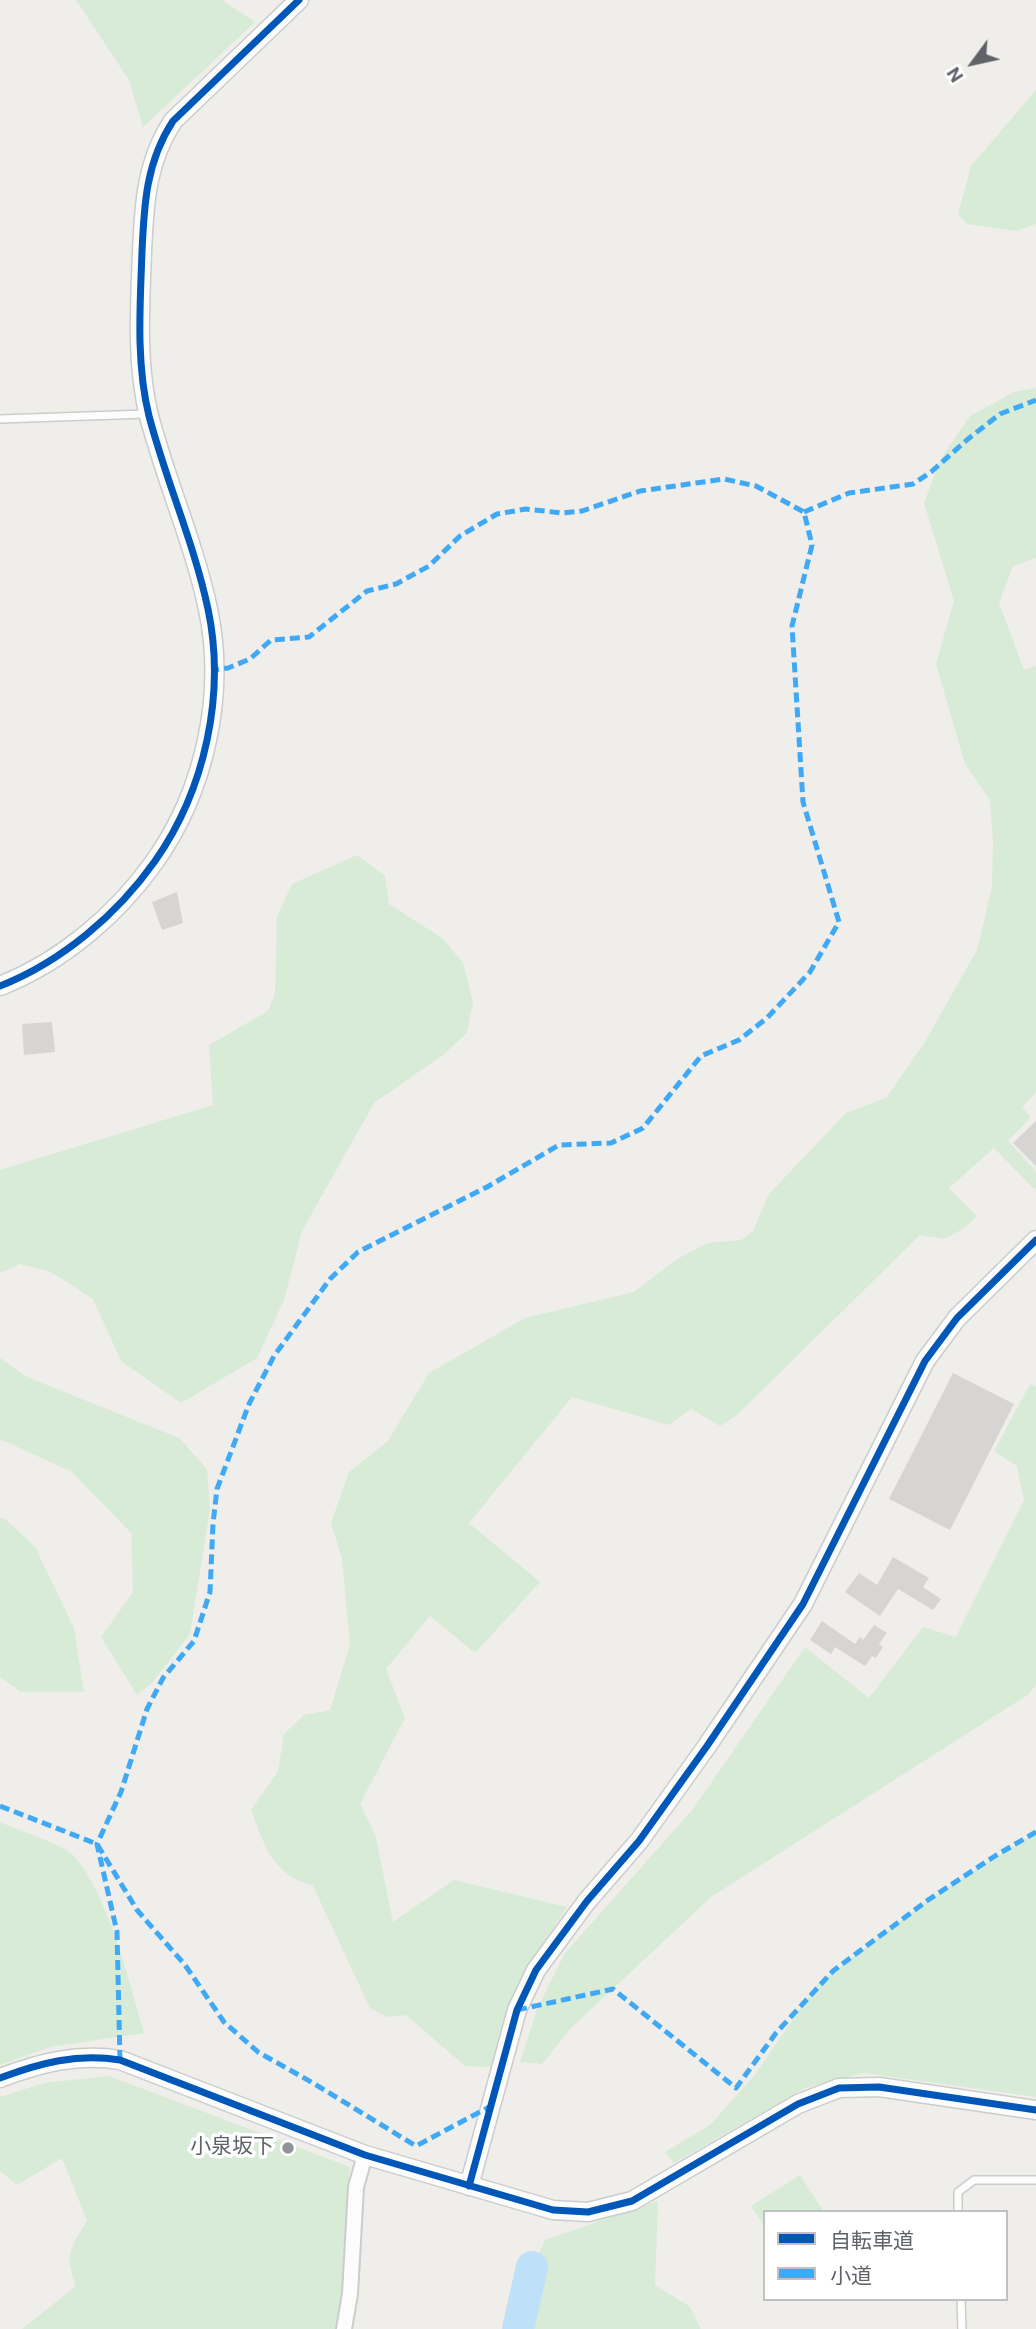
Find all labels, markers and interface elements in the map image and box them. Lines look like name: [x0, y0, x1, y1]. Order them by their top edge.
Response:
north arrow: [938, 28, 1008, 98]
text: N: [942, 63, 968, 87]
place label: 小泉坂下: [190, 2135, 274, 2161]
marker: 小泉坂下: [280, 2140, 296, 2156]
legend: [763, 2210, 1008, 2301]
text: 自転車道: [830, 2229, 914, 2253]
text: 小道: [830, 2264, 872, 2288]

